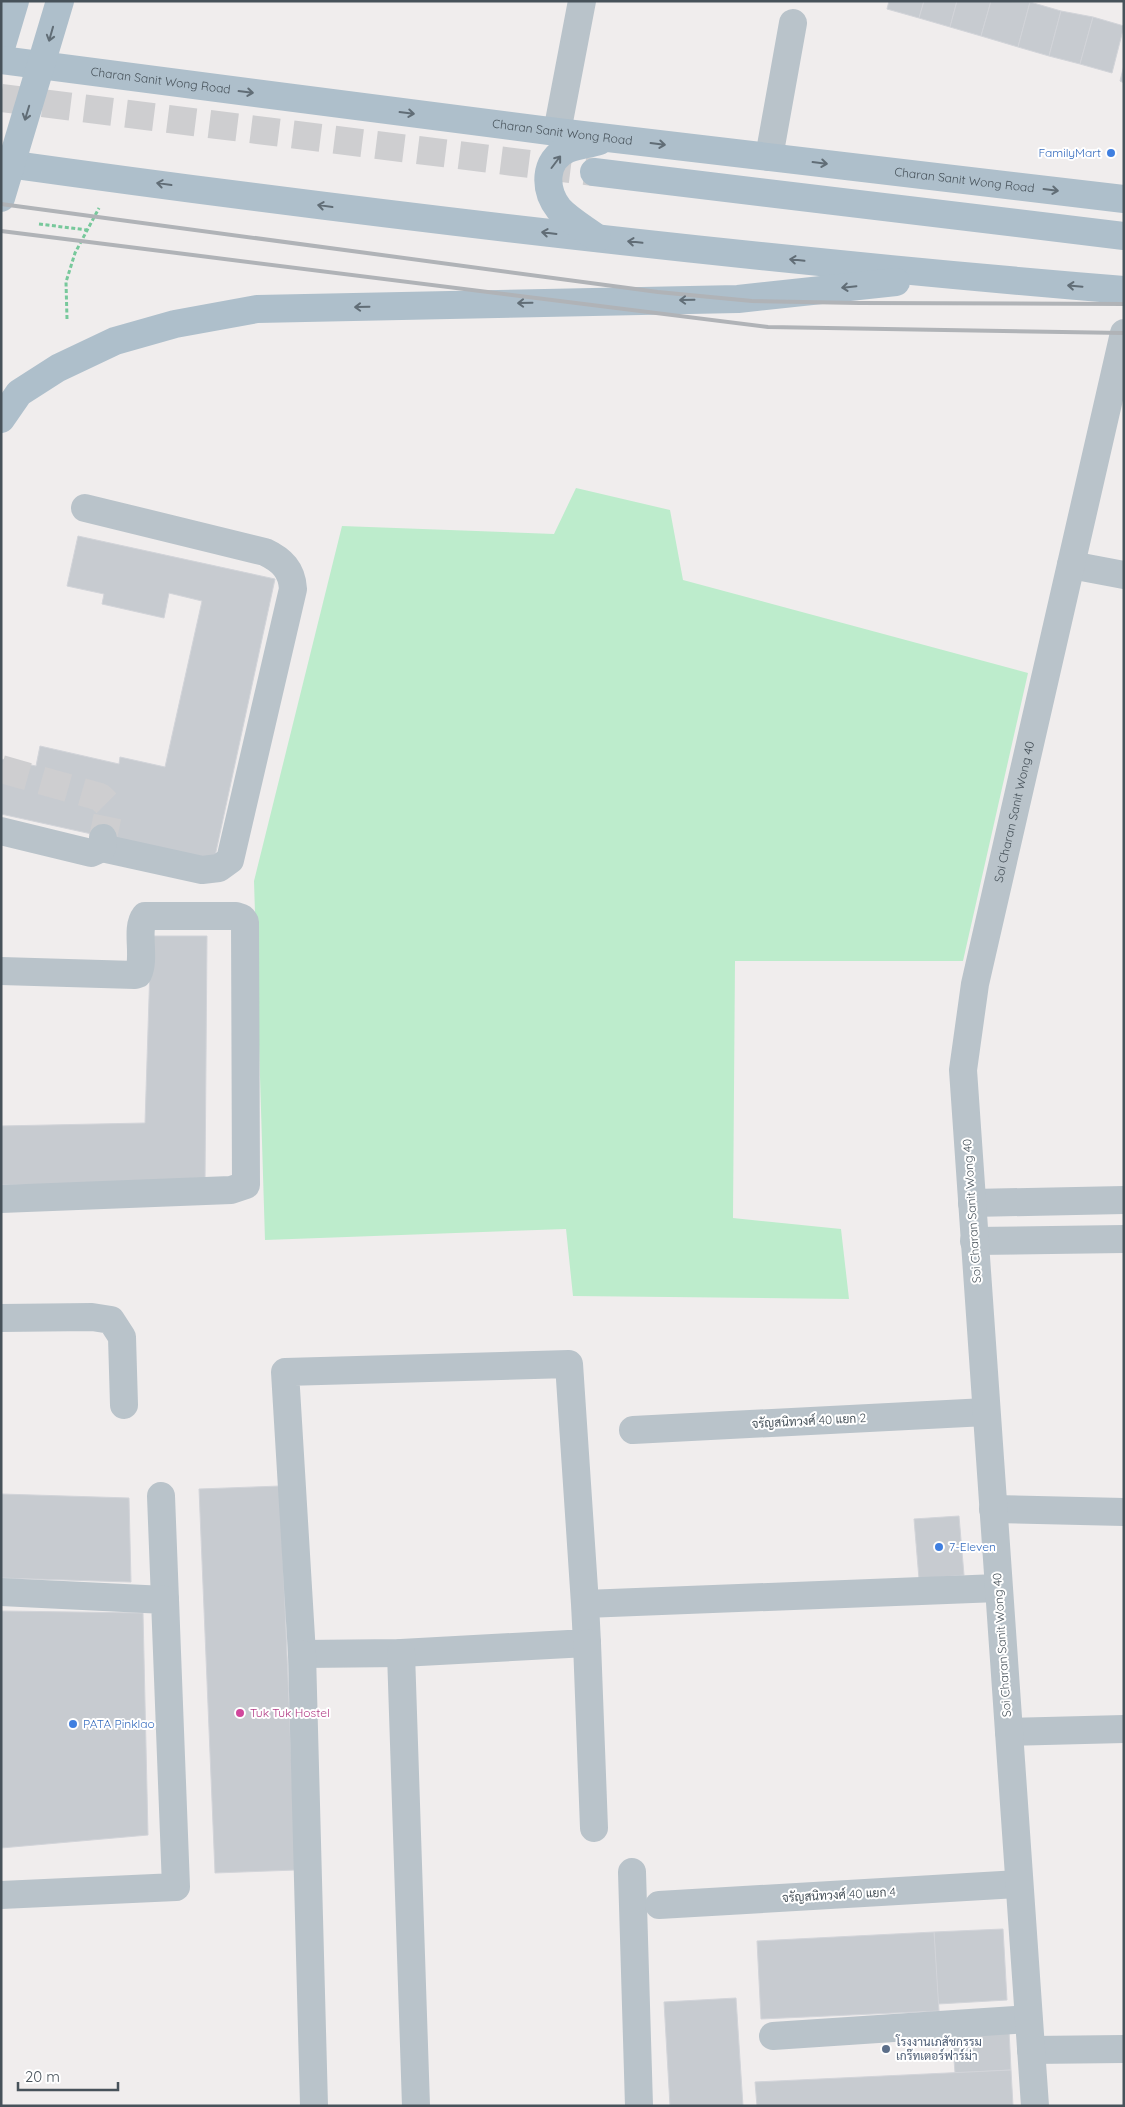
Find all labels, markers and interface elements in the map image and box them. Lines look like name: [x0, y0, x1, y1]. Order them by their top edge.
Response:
one-way arrow: [45, 25, 55, 41]
street label: Charan Sanit Wong Road: [90, 64, 232, 97]
one-way arrow: [237, 87, 253, 97]
one-way arrow: [21, 104, 31, 120]
one-way arrow: [399, 108, 415, 118]
street label: Charan Sanit Wong Road: [491, 116, 633, 148]
one-way arrow: [650, 139, 666, 149]
place label: FamilyMart: [1038, 145, 1101, 160]
marker: FamilyMart: [1105, 147, 1117, 159]
one-way arrow: [550, 155, 561, 168]
one-way arrow: [811, 158, 827, 168]
street label: Charan Sanit Wong Road: [894, 164, 1035, 195]
one-way arrow: [156, 179, 172, 189]
one-way arrow: [1042, 185, 1058, 195]
one-way arrow: [318, 201, 334, 211]
one-way arrow: [541, 228, 557, 238]
one-way arrow: [627, 237, 643, 247]
one-way arrow: [789, 255, 805, 264]
one-way arrow: [1067, 281, 1083, 291]
one-way arrow: [841, 282, 857, 292]
one-way arrow: [679, 295, 696, 305]
one-way arrow: [517, 299, 533, 308]
one-way arrow: [354, 302, 370, 312]
street label: Soi Charan Sanit Wong 40: [990, 740, 1037, 884]
street label: Soi Charan Sanit Wong 40: [959, 1138, 984, 1284]
street label: จรัญสนิทวงศ์ 40 แยก 2: [751, 1410, 867, 1431]
place label: 7-Eleven: [949, 1539, 996, 1554]
marker: 7-Eleven: [933, 1541, 945, 1553]
street label: Soi Charan Sanit Wong 40: [989, 1572, 1014, 1718]
place label: Tuk Tuk Hostel: [250, 1705, 330, 1720]
marker: Tuk Tuk Hostel: [234, 1707, 246, 1719]
place label: PATA Pinklao: [83, 1716, 155, 1731]
marker: PATA Pinklao: [67, 1718, 79, 1730]
street label: จรัญสนิทวงศ์ 40 แยก 4: [782, 1884, 896, 1905]
place label: โรงงานเภสัชกรรม เกร๊ทเตอร์ฟาร์ม่า: [895, 2034, 982, 2063]
marker: โรงงานเภสัชกรรม เกร๊ทเตอร์ฟาร์ม่า: [880, 2043, 892, 2055]
scale bar: [18, 2060, 118, 2092]
text: 20 m: [25, 2067, 60, 2086]

